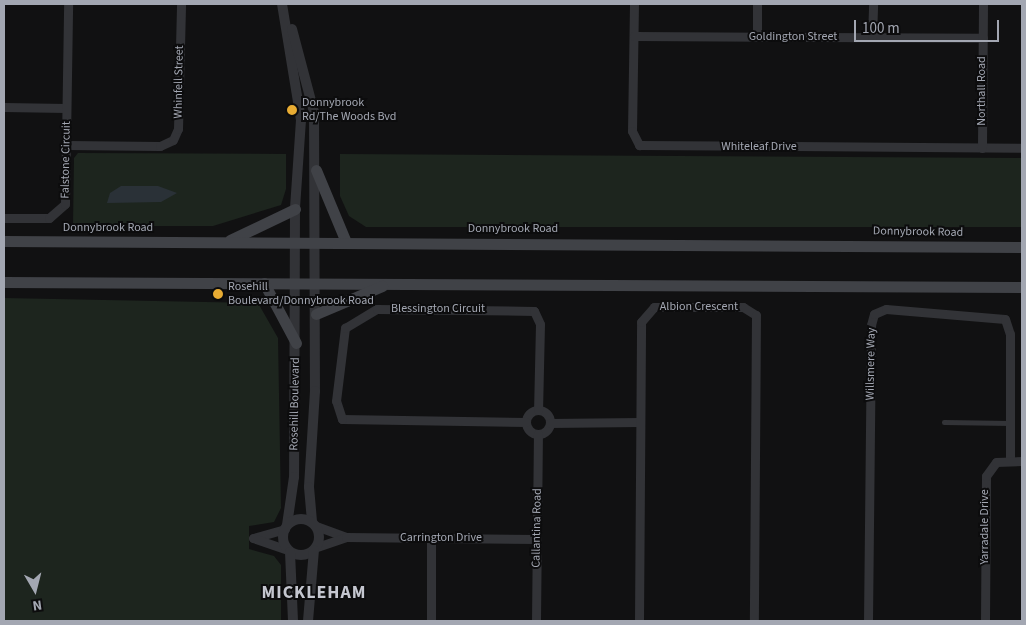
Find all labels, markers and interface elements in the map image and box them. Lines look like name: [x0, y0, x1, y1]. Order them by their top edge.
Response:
scale bar: [856, 10, 1001, 42]
text: 100 m: [862, 18, 900, 39]
street label: Goldington Street: [749, 30, 837, 44]
street label: Whinfell Street: [171, 45, 187, 119]
street label: Northall Road: [975, 56, 989, 126]
place label: Donnybrook Rd/The Woods Bvd: [302, 96, 397, 124]
marker: Donnybrook Rd/The Woods Bvd: [286, 104, 298, 116]
street label: Falstone Circuit: [58, 121, 74, 199]
street label: Whiteleaf Drive: [721, 140, 797, 154]
street label: Donnybrook Road: [63, 221, 153, 235]
street label: Donnybrook Road: [468, 222, 558, 236]
street label: Donnybrook Road: [873, 224, 963, 240]
place label: Rosehill Boulevard/Donnybrook Road: [228, 280, 374, 308]
marker: Rosehill Boulevard/Donnybrook Road: [212, 288, 224, 300]
street label: Albion Crescent: [660, 300, 738, 314]
street label: Blessington Circuit: [391, 302, 485, 316]
street label: Willsmere Way: [863, 328, 879, 400]
street label: Rosehill Boulevard: [287, 357, 303, 451]
street label: Callantina Road: [529, 488, 545, 568]
street label: Yarradale Drive: [978, 489, 992, 565]
street label: Carrington Drive: [400, 531, 482, 545]
north arrow: [10, 565, 60, 615]
district label: MICKLEHAM: [260, 582, 368, 604]
text: N: [31, 594, 43, 615]

